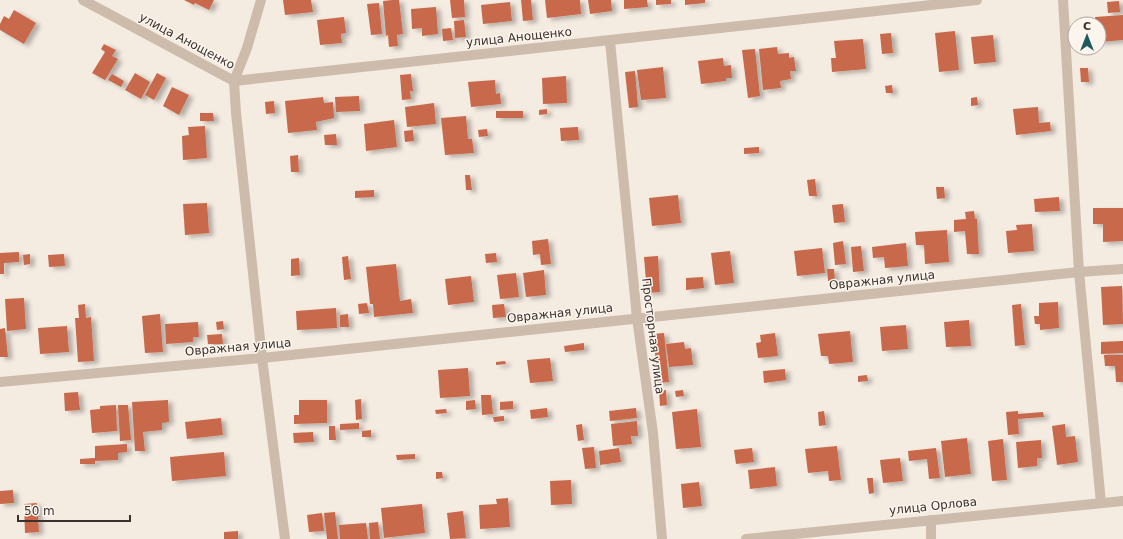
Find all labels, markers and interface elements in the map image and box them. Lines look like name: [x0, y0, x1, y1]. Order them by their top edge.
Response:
street label: улица Анощенко: [137, 10, 237, 72]
north arrow: [1067, 16, 1107, 56]
text: С: [1083, 20, 1091, 33]
street label: улица Анощенко: [465, 24, 573, 50]
street label: Овражная улица: [828, 267, 936, 293]
street label: Просторная улица: [639, 277, 667, 395]
street label: Овражная улица: [506, 300, 614, 326]
street label: Овражная улица: [184, 335, 292, 359]
street label: улица Орлова: [888, 494, 978, 518]
scale bar: [18, 497, 130, 523]
text: 50 m: [24, 504, 55, 518]

